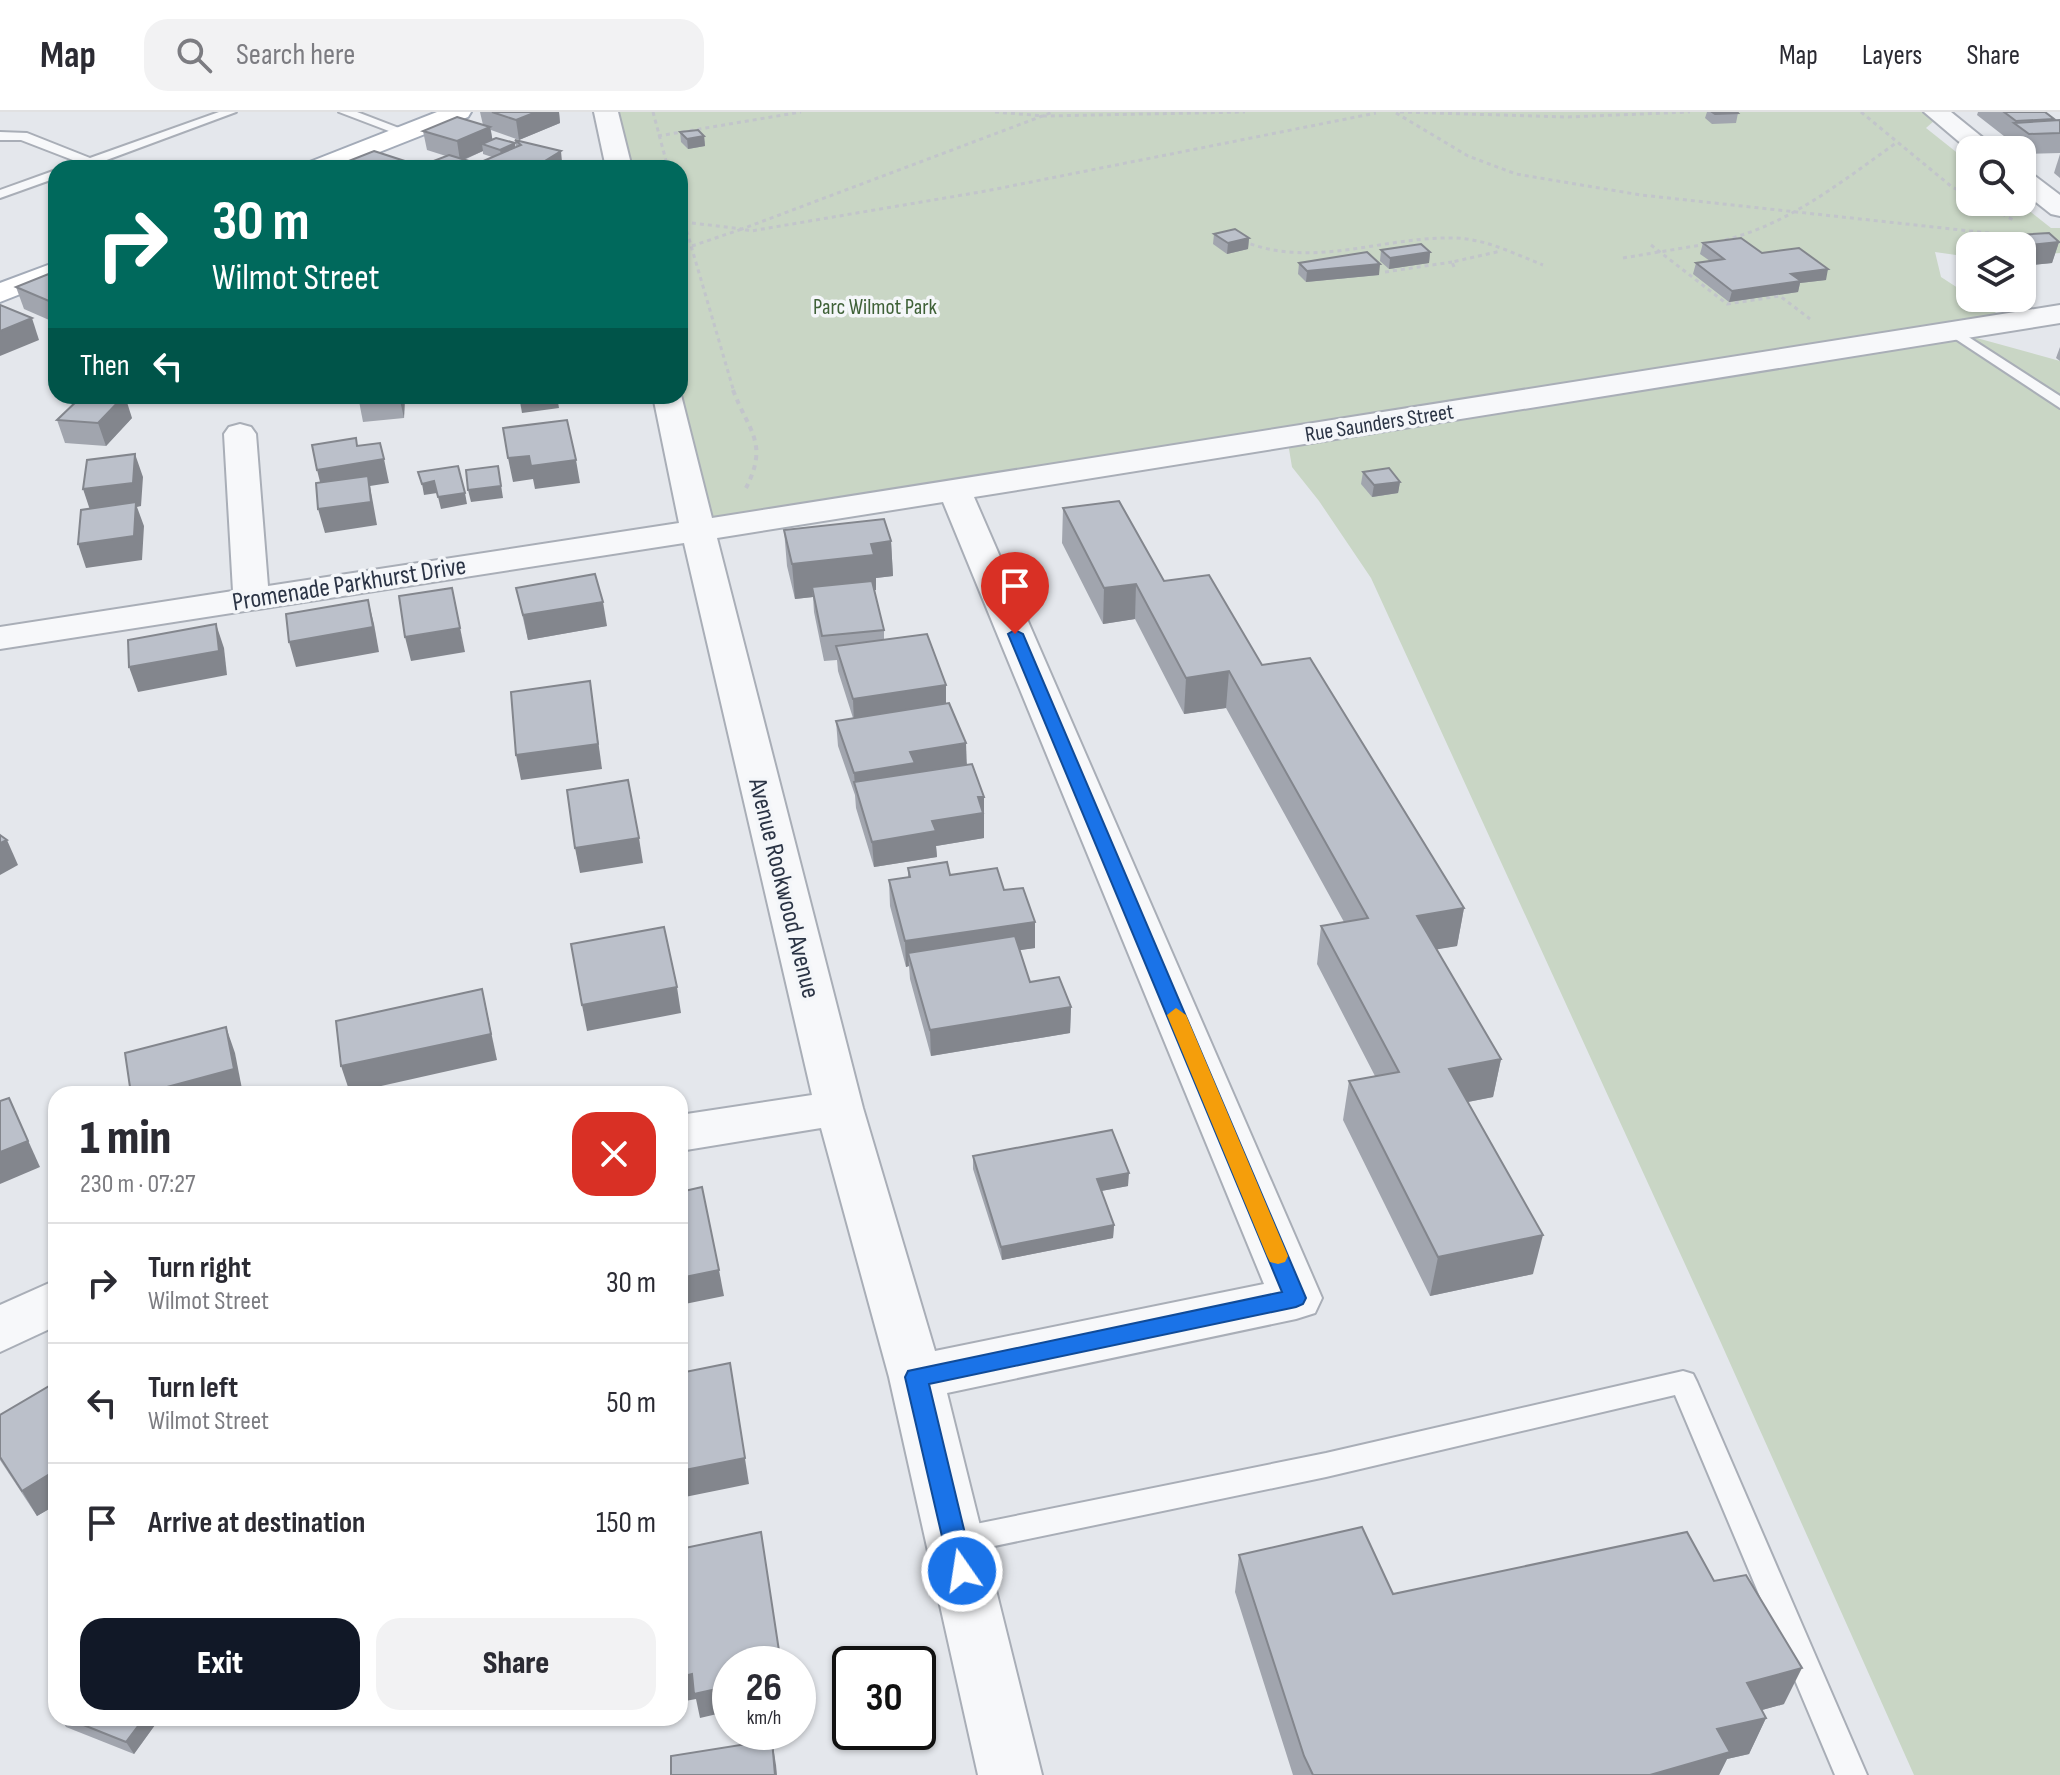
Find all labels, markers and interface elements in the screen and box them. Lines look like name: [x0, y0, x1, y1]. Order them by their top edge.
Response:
search box: [144, 19, 704, 91]
text: Map: [40, 33, 96, 78]
icon: search: [172, 33, 216, 77]
text: Search here: [236, 37, 355, 73]
text: Map: [1779, 39, 1818, 72]
text: Layers: [1862, 39, 1922, 72]
text: Share: [1966, 39, 2020, 72]
map controls: [1956, 136, 2036, 312]
button: search: [1956, 136, 2036, 216]
text: 30 m: [212, 189, 310, 256]
icon: right: [80, 192, 184, 296]
button: layers: [1956, 232, 2036, 312]
text: Wilmot Street: [212, 257, 380, 300]
park label: Parc Wilmot Park: [813, 294, 938, 321]
icon: left: [146, 344, 190, 388]
text: Then: [80, 348, 130, 384]
street label: Rue Saunders Street: [1303, 398, 1456, 449]
street label: Promenade Parkhurst Drive: [230, 551, 468, 618]
pin: [981, 552, 1049, 634]
icon: arrive: [993, 564, 1037, 608]
street label: Avenue Rookwood Avenue: [741, 774, 826, 1002]
text: 1 min: [80, 1110, 171, 1167]
button: close: [572, 1112, 656, 1196]
text: 230 m · 07:27: [80, 1169, 195, 1200]
text: Turn right: [148, 1250, 251, 1286]
icon: right: [80, 1261, 124, 1305]
text: 30 m: [606, 1265, 656, 1301]
text: Wilmot Street: [148, 1286, 269, 1317]
text: Turn left: [148, 1370, 238, 1406]
icon: left: [80, 1381, 124, 1425]
text: 50 m: [607, 1385, 656, 1421]
text: Wilmot Street: [148, 1406, 269, 1437]
icon: arrive: [80, 1501, 124, 1545]
text: Arrive at destination: [148, 1505, 365, 1541]
text: 150 m: [596, 1505, 656, 1541]
position arrow: [920, 1529, 1004, 1613]
button: Exit: [80, 1618, 360, 1710]
button: Share: [376, 1618, 656, 1710]
speed limit sign: 30: [832, 1646, 936, 1750]
text: 26: [746, 1664, 782, 1712]
text: km/h: [747, 1706, 781, 1730]

